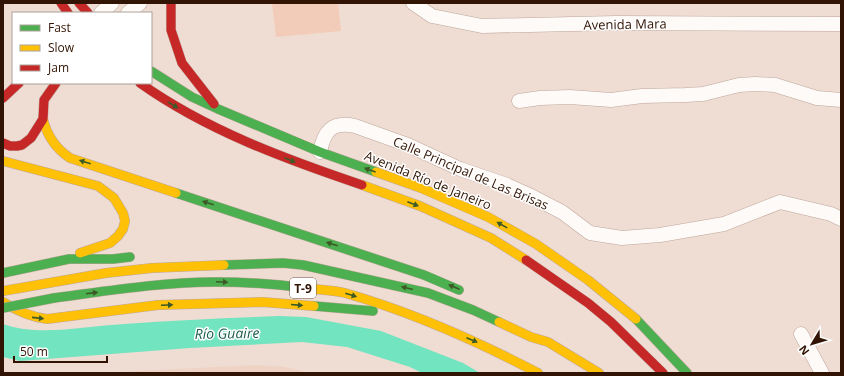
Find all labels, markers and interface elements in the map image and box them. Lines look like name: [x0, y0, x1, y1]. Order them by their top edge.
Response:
legend: [12, 12, 152, 84]
street label: Avenida Mara: [583, 14, 667, 34]
text: Fast: [48, 19, 71, 36]
text: Slow: [48, 39, 75, 56]
text: Jam: [47, 59, 69, 76]
one-way arrow: [168, 101, 178, 109]
street label: Calle Principal de Las Brisas: [391, 132, 551, 214]
street label: Avenida Río de Janeiro: [362, 146, 494, 214]
one-way arrow: [285, 157, 297, 163]
one-way arrow: [78, 159, 90, 165]
one-way arrow: [363, 166, 375, 172]
one-way arrow: [202, 200, 214, 206]
one-way arrow: [407, 201, 419, 207]
one-way arrow: [496, 222, 508, 229]
one-way arrow: [325, 241, 337, 247]
road number: T-9: [290, 278, 316, 298]
one-way arrow: [216, 279, 228, 286]
one-way arrow: [448, 284, 460, 291]
one-way arrow: [401, 285, 413, 291]
one-way arrow: [86, 290, 98, 296]
one-way arrow: [345, 292, 357, 298]
one-way arrow: [291, 301, 303, 308]
one-way arrow: [161, 302, 174, 308]
one-way arrow: [32, 314, 44, 321]
water label: Río Guaire: [195, 323, 259, 343]
north arrow: [792, 324, 832, 364]
scale bar: [14, 338, 107, 364]
one-way arrow: [467, 338, 479, 344]
text: N: [795, 342, 812, 359]
text: 50 m: [20, 343, 48, 360]

